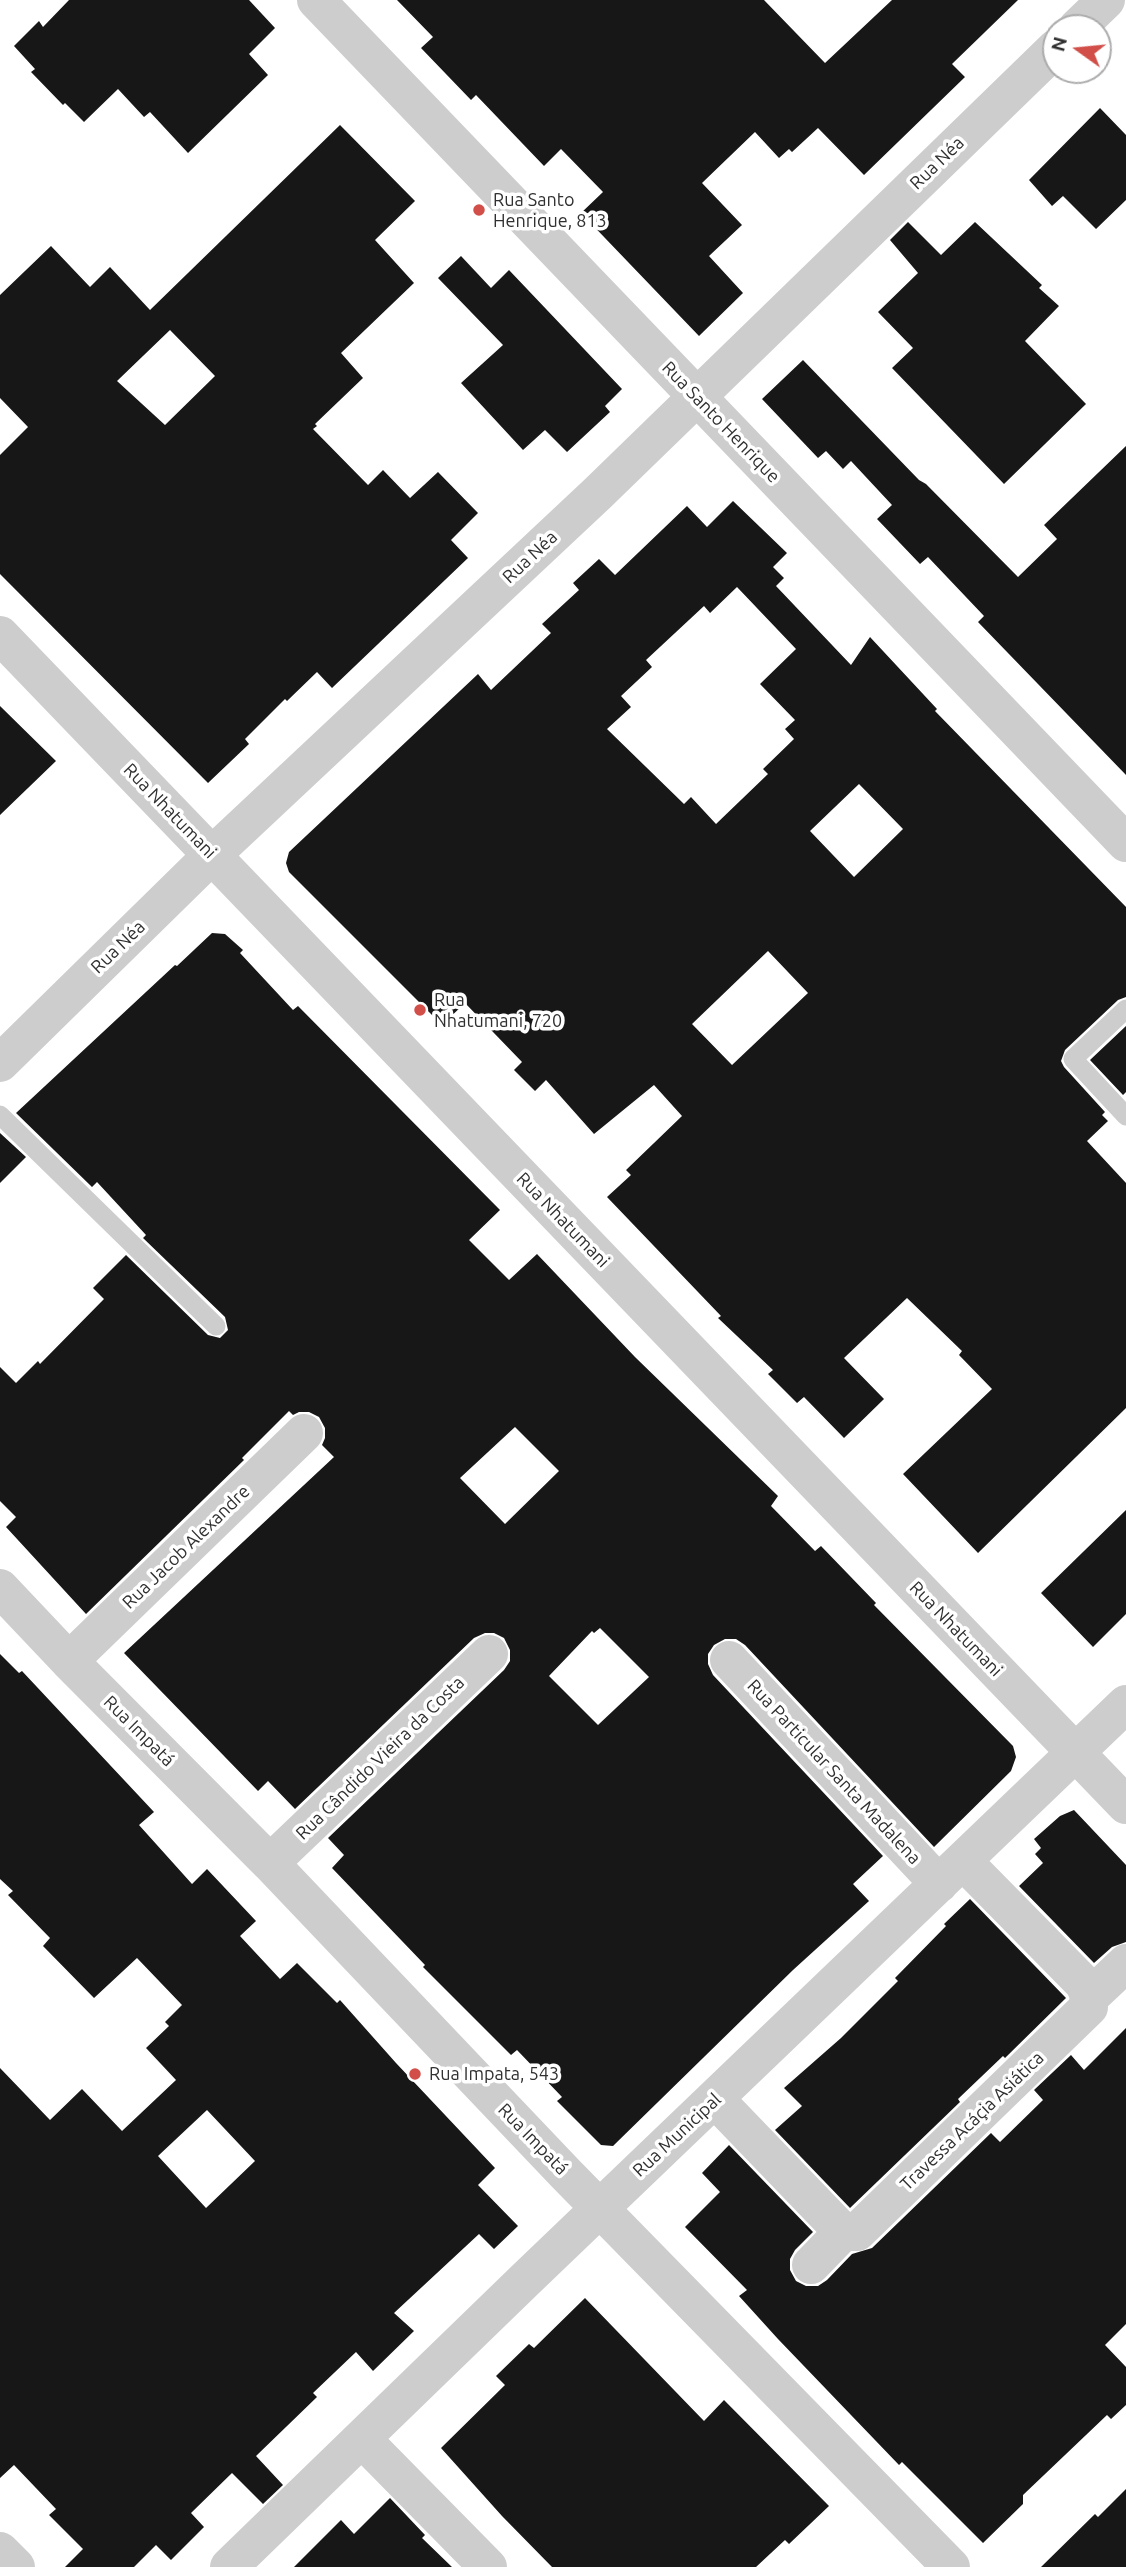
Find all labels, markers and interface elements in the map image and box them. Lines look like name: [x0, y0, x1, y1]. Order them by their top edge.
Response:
north arrow: [1042, 14, 1112, 84]
text: N: [1046, 34, 1071, 54]
street label: Rua Néa: [905, 132, 969, 194]
place label: Rua Santo Henrique, 813: [493, 189, 607, 232]
marker: Rua Santo Henrique, 813: [471, 202, 487, 218]
street label: Rua Santo Henrique: [658, 357, 784, 487]
street label: Rua Néa: [498, 526, 562, 588]
street label: Rua Nhatumani: [119, 759, 221, 863]
street label: Rua Néa: [86, 916, 150, 978]
place label: Rua Nhatumani, 720: [434, 989, 562, 1032]
marker: Rua Nhatumani, 720: [412, 1002, 428, 1018]
street label: Rua Nhatumani: [512, 1168, 614, 1272]
street label: Rua Jacob Alexandre: [118, 1481, 254, 1613]
street label: Rua Nhatumani: [905, 1577, 1007, 1681]
street label: Rua Cândido Vieira da Costa: [291, 1672, 469, 1844]
street label: Rua Particular Santa Madalena: [743, 1675, 925, 1869]
street label: Rua Impatá: [99, 1691, 179, 1771]
street label: Travessa Acáçia Asiática: [896, 2047, 1048, 2195]
place label: Rua Impata, 543: [429, 2063, 559, 2085]
marker: Rua Impata, 543: [407, 2066, 423, 2082]
street label: Rua Municipal: [628, 2089, 726, 2181]
street label: Rua Impatá: [494, 2099, 572, 2179]

